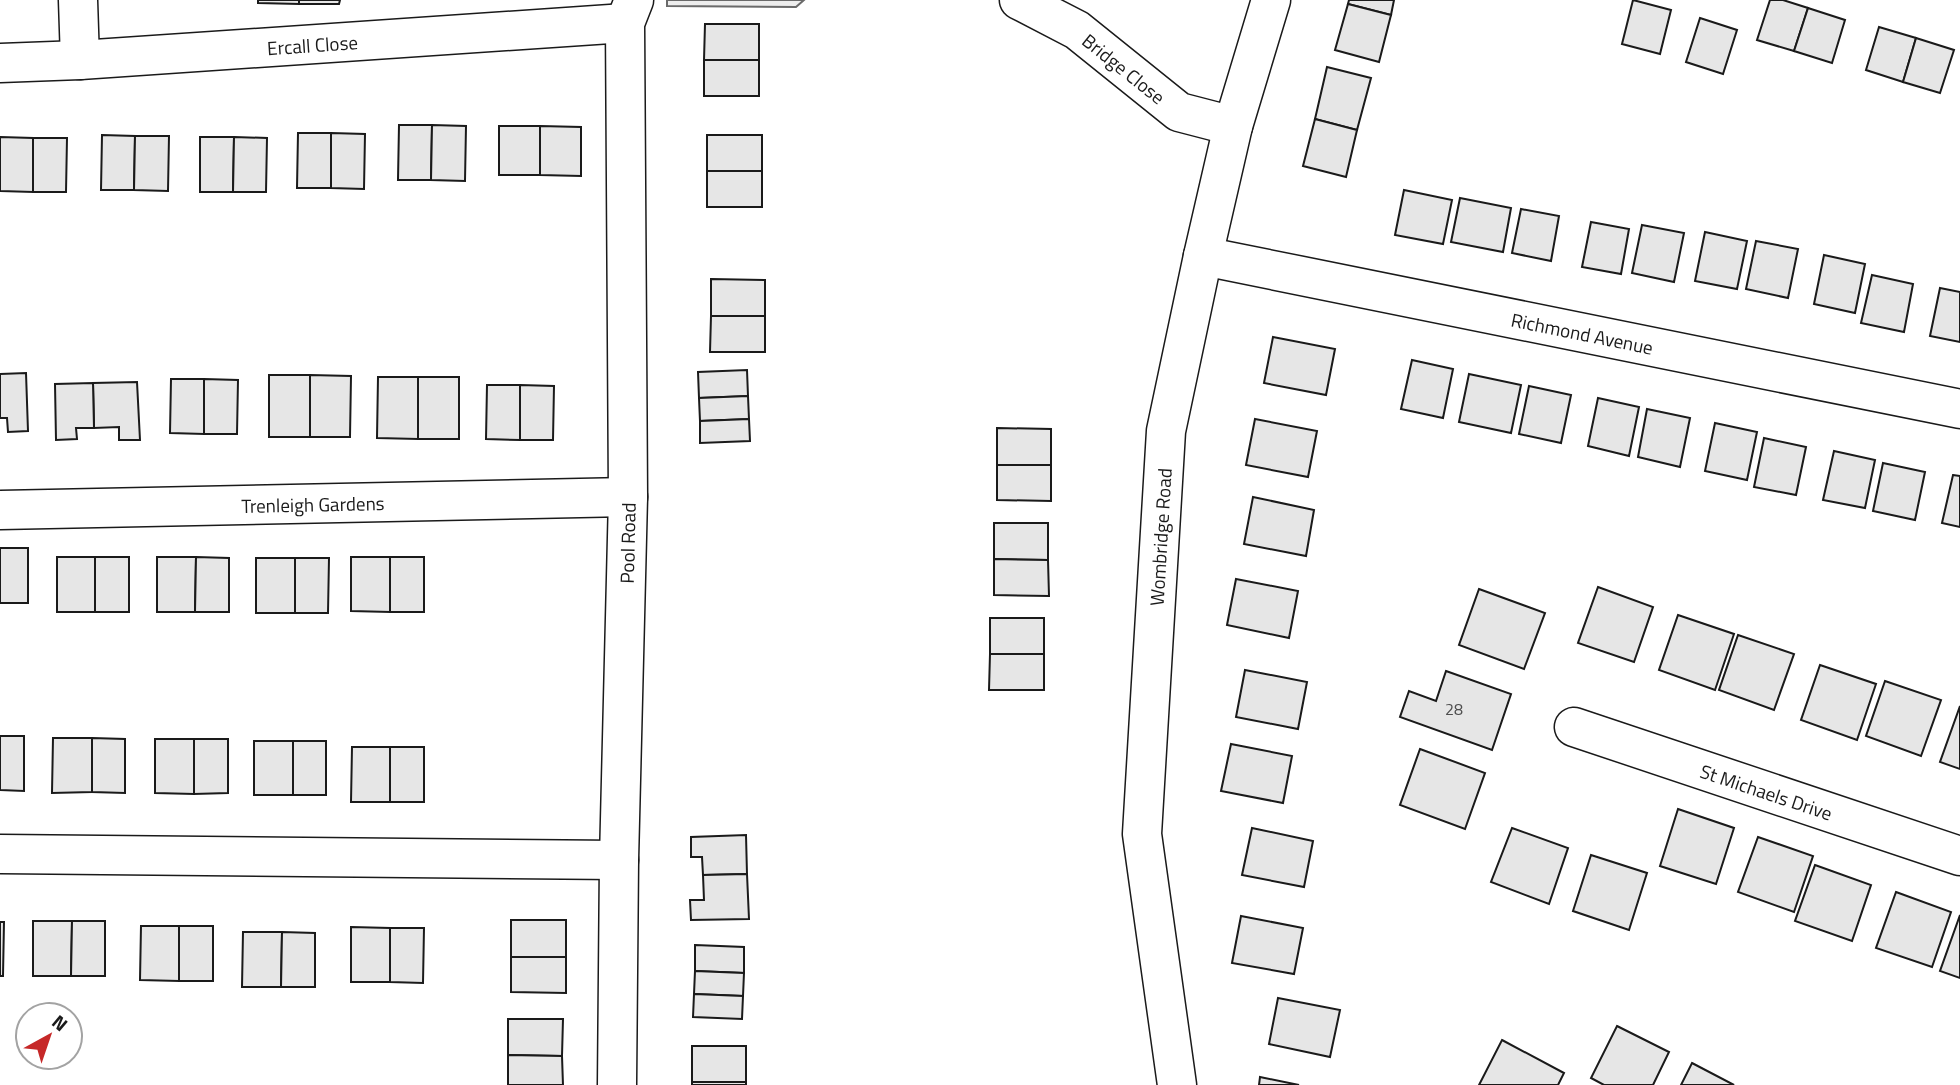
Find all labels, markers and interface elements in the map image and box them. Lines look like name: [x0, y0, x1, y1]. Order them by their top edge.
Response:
street label: Bridge Close: [1077, 26, 1172, 110]
street label: Ercall Close: [266, 27, 359, 62]
street label: Richmond Avenue: [1509, 304, 1656, 361]
street label: Wombridge Road: [1141, 467, 1178, 607]
street label: Trenleigh Gardens: [241, 488, 385, 520]
street label: Pool Road: [611, 502, 642, 584]
house number: 28: [1445, 697, 1463, 721]
street label: St Michaels Drive: [1697, 756, 1836, 827]
north arrow: [14, 1001, 84, 1071]
text: N: [46, 1007, 75, 1038]

